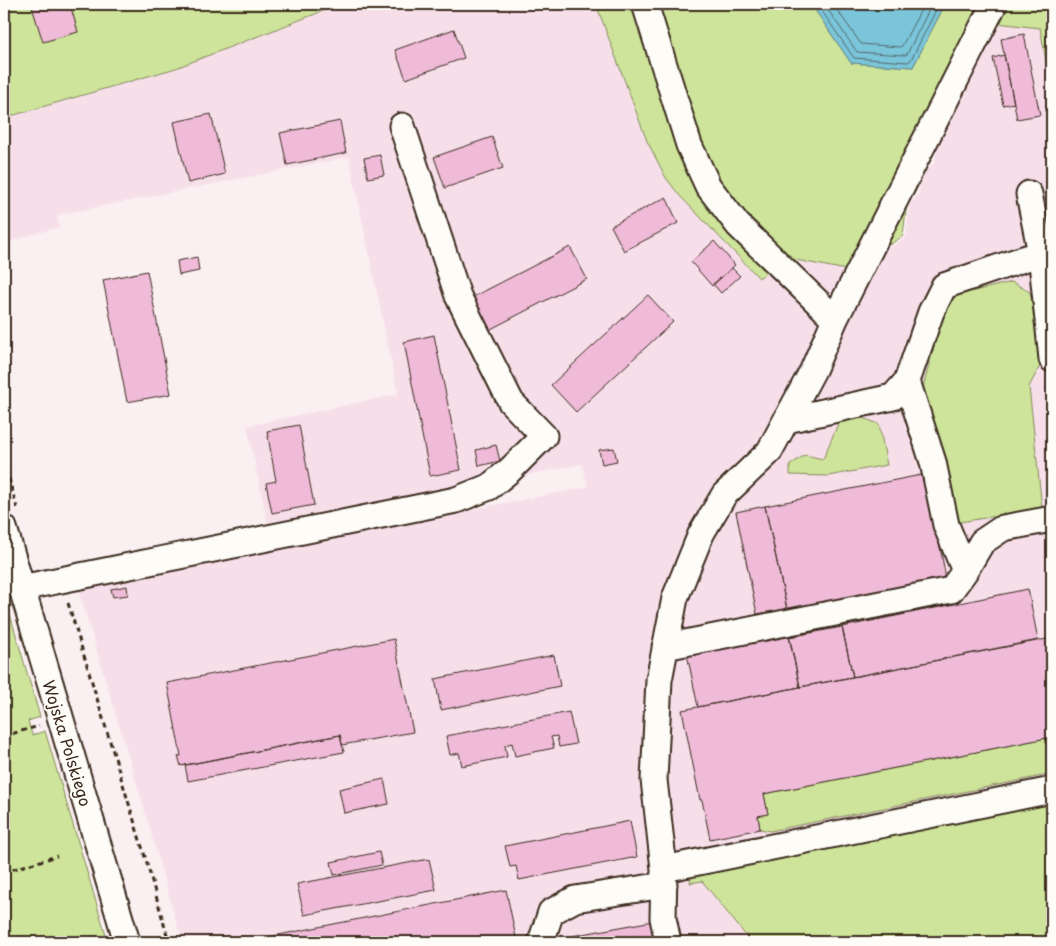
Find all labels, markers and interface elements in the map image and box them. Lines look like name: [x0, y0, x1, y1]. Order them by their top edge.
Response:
street label: Wojska Polskiego: [37, 677, 99, 809]

